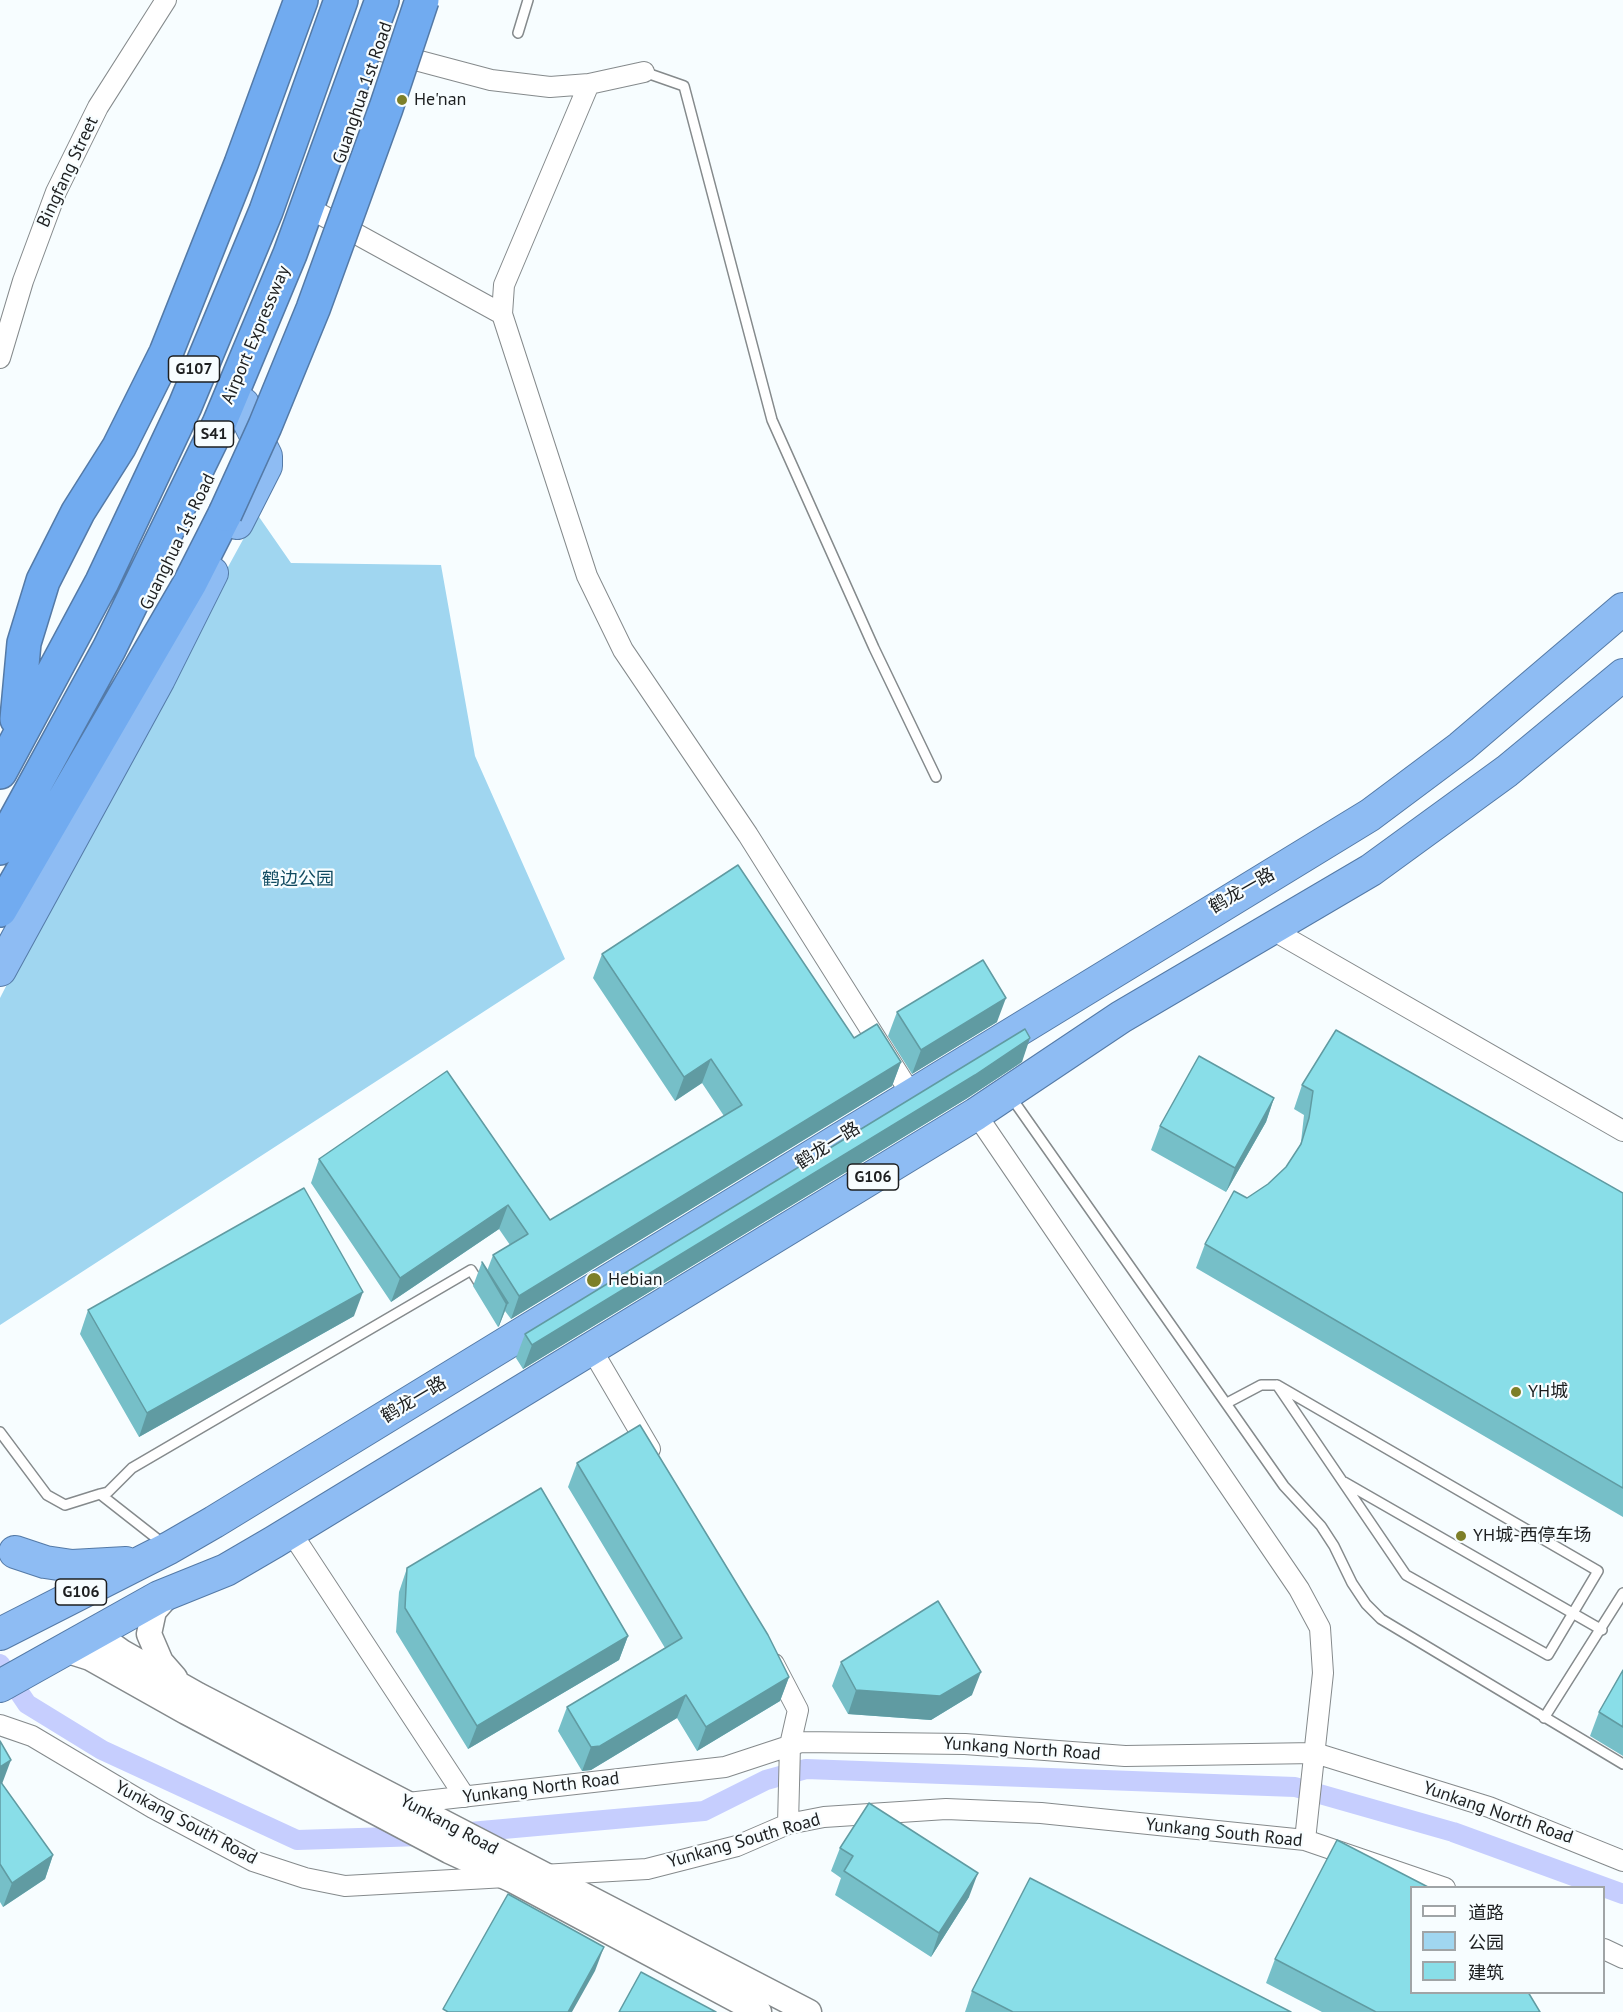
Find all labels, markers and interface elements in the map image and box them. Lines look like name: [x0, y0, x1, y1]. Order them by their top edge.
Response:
street label: Guanghua 1st Road: [329, 19, 397, 167]
place label: He'nan: [414, 89, 466, 111]
marker: He'nan: [395, 93, 409, 107]
street label: Bingfang Street: [33, 113, 103, 231]
street label: Airport Expressway: [217, 263, 295, 407]
road number: G107: [168, 356, 220, 382]
road number: S41: [194, 421, 234, 447]
street label: Guanghua 1st Road: [136, 470, 220, 614]
street label: 鹤龙一路: [1205, 864, 1279, 918]
park label: 鹤边公园: [262, 869, 334, 891]
street label: 鹤龙一路: [792, 1118, 864, 1174]
road number: G106: [848, 1164, 898, 1190]
place label: Hebian: [608, 1269, 663, 1291]
marker: Hebian: [585, 1271, 603, 1289]
street label: 鹤龙一路: [378, 1372, 450, 1428]
place label: YH城: [1528, 1381, 1568, 1403]
marker: YH城: [1509, 1385, 1523, 1399]
place label: YH城-西停车场: [1473, 1525, 1592, 1547]
marker: YH城-西停车场: [1454, 1529, 1468, 1543]
road number: G106: [56, 1579, 106, 1605]
street label: Yunkang North Road: [943, 1733, 1101, 1765]
street label: Yunkang North Road: [462, 1768, 620, 1808]
street label: Yunkang South Road: [111, 1776, 261, 1870]
street label: Yunkang North Road: [1420, 1777, 1576, 1849]
street label: Yunkang Road: [396, 1790, 502, 1860]
street label: Yunkang South Road: [665, 1809, 823, 1873]
street label: Yunkang South Road: [1144, 1814, 1304, 1852]
legend: [1410, 1886, 1605, 1994]
text: 道路: [1468, 1901, 1504, 1924]
text: 公园: [1468, 1931, 1504, 1954]
text: 建筑: [1468, 1961, 1504, 1984]

